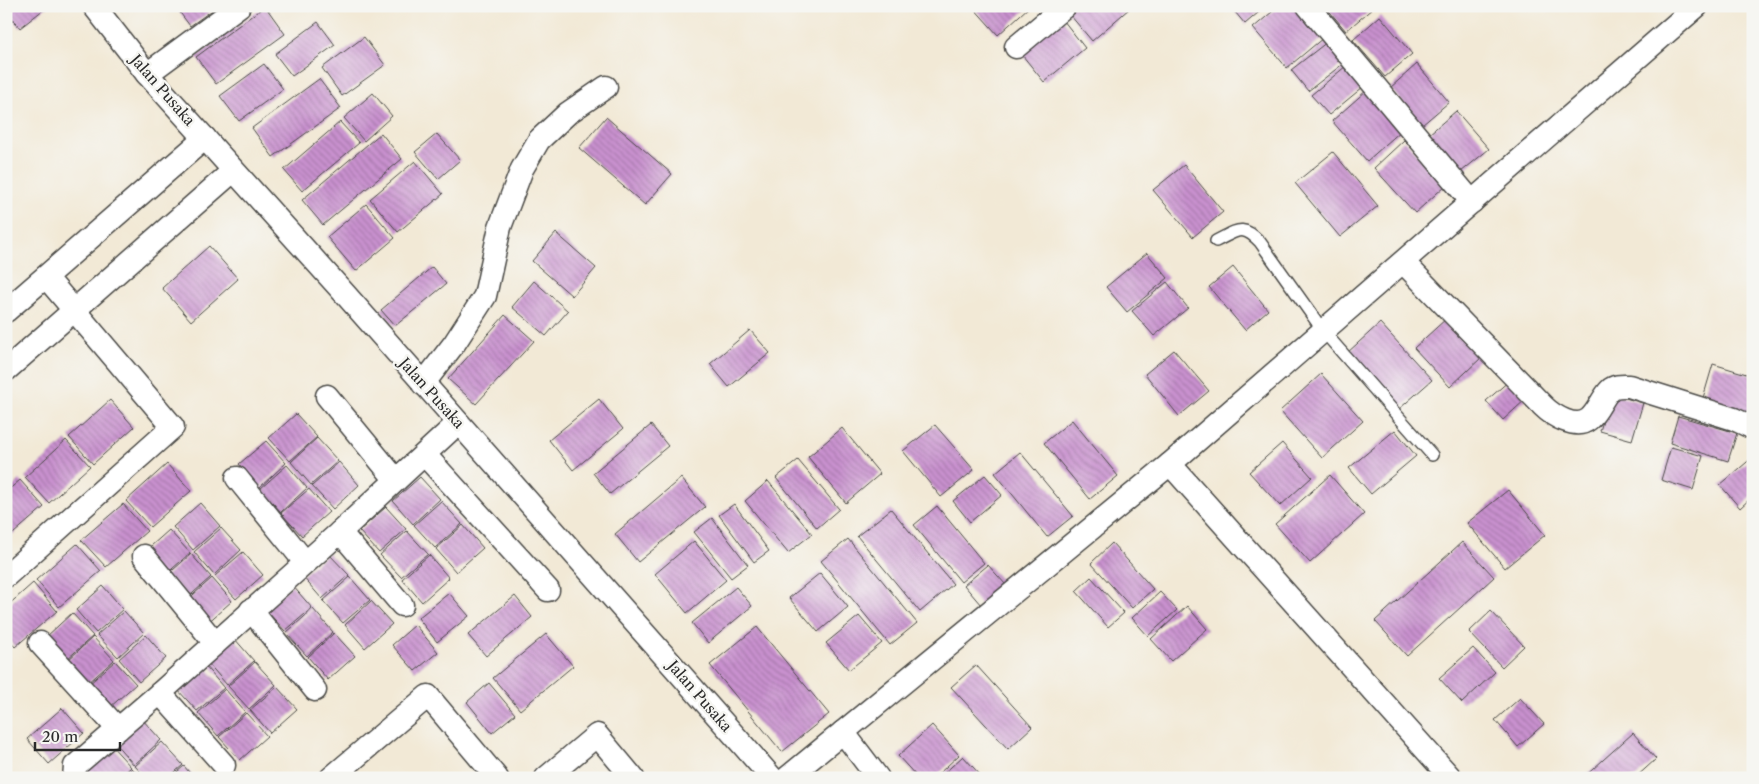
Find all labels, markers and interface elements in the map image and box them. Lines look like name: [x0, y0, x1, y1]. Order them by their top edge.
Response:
street label: Jalan Pusaka: [125, 49, 199, 130]
street label: Jalan Pusaka: [394, 352, 469, 432]
street label: Jalan Pusaka: [662, 655, 736, 736]
scale bar: [35, 719, 120, 751]
text: 20 m: [42, 727, 78, 746]

